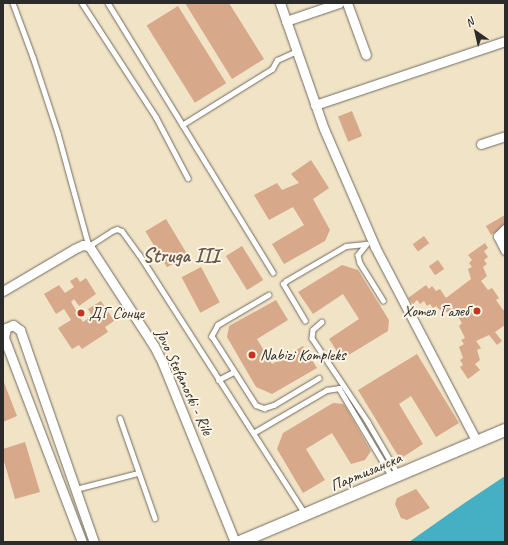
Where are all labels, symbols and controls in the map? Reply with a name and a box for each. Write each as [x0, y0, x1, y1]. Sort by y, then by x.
north arrow [456, 12, 496, 52]
text: N [463, 14, 476, 30]
district label: Struga III [143, 243, 219, 267]
place label: Хотел Галеб [407, 301, 469, 321]
place label: ДГ Сонце [89, 303, 144, 323]
marker: Хотел Галеб [472, 306, 482, 316]
marker: ДГ Сонце [76, 308, 86, 318]
street label: Jovo Stefanoski - Rile [151, 326, 217, 438]
place label: Nabizi Kompleks [260, 345, 345, 365]
marker: Nabizi Kompleks [247, 350, 257, 360]
street label: Партизанска [327, 448, 405, 496]

